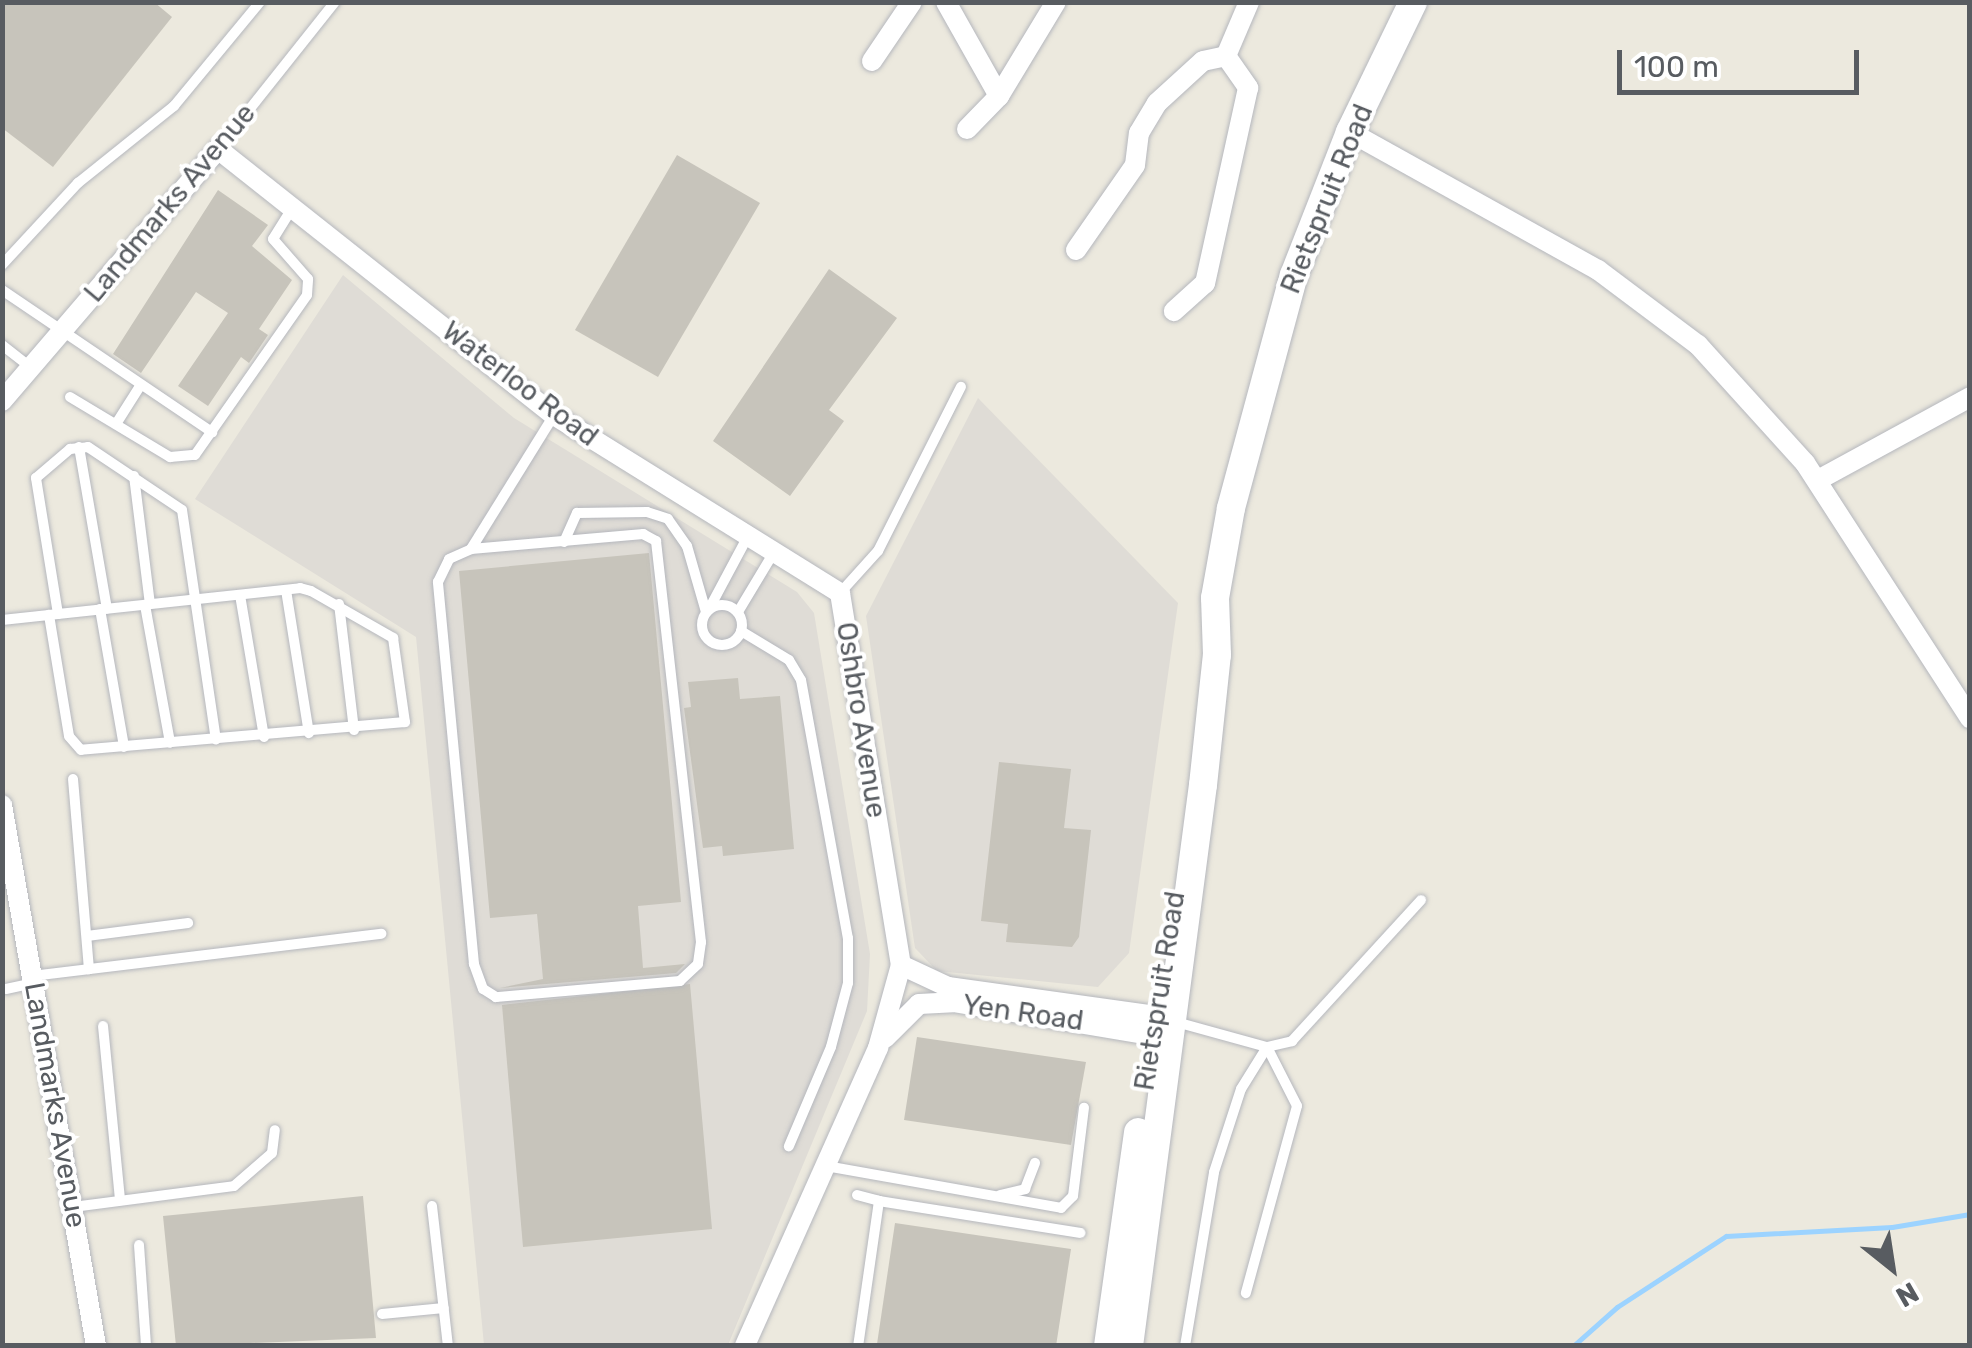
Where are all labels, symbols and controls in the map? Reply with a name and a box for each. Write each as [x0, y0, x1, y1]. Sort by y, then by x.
scale bar [1622, 30, 1864, 92]
text: 100 m [1634, 49, 1719, 85]
street label: Landmarks Avenue [77, 97, 263, 309]
street label: Rietspruit Road [1274, 99, 1380, 299]
street label: Waterloo Road [435, 314, 605, 454]
street label: Oshbro Avenue [829, 619, 893, 821]
street label: Rietspruit Road [1128, 889, 1192, 1093]
street label: Landmarks Avenue [17, 979, 93, 1231]
street label: Yen Road [960, 988, 1086, 1038]
north arrow [1842, 1218, 1942, 1318]
text: N [1890, 1275, 1924, 1314]

